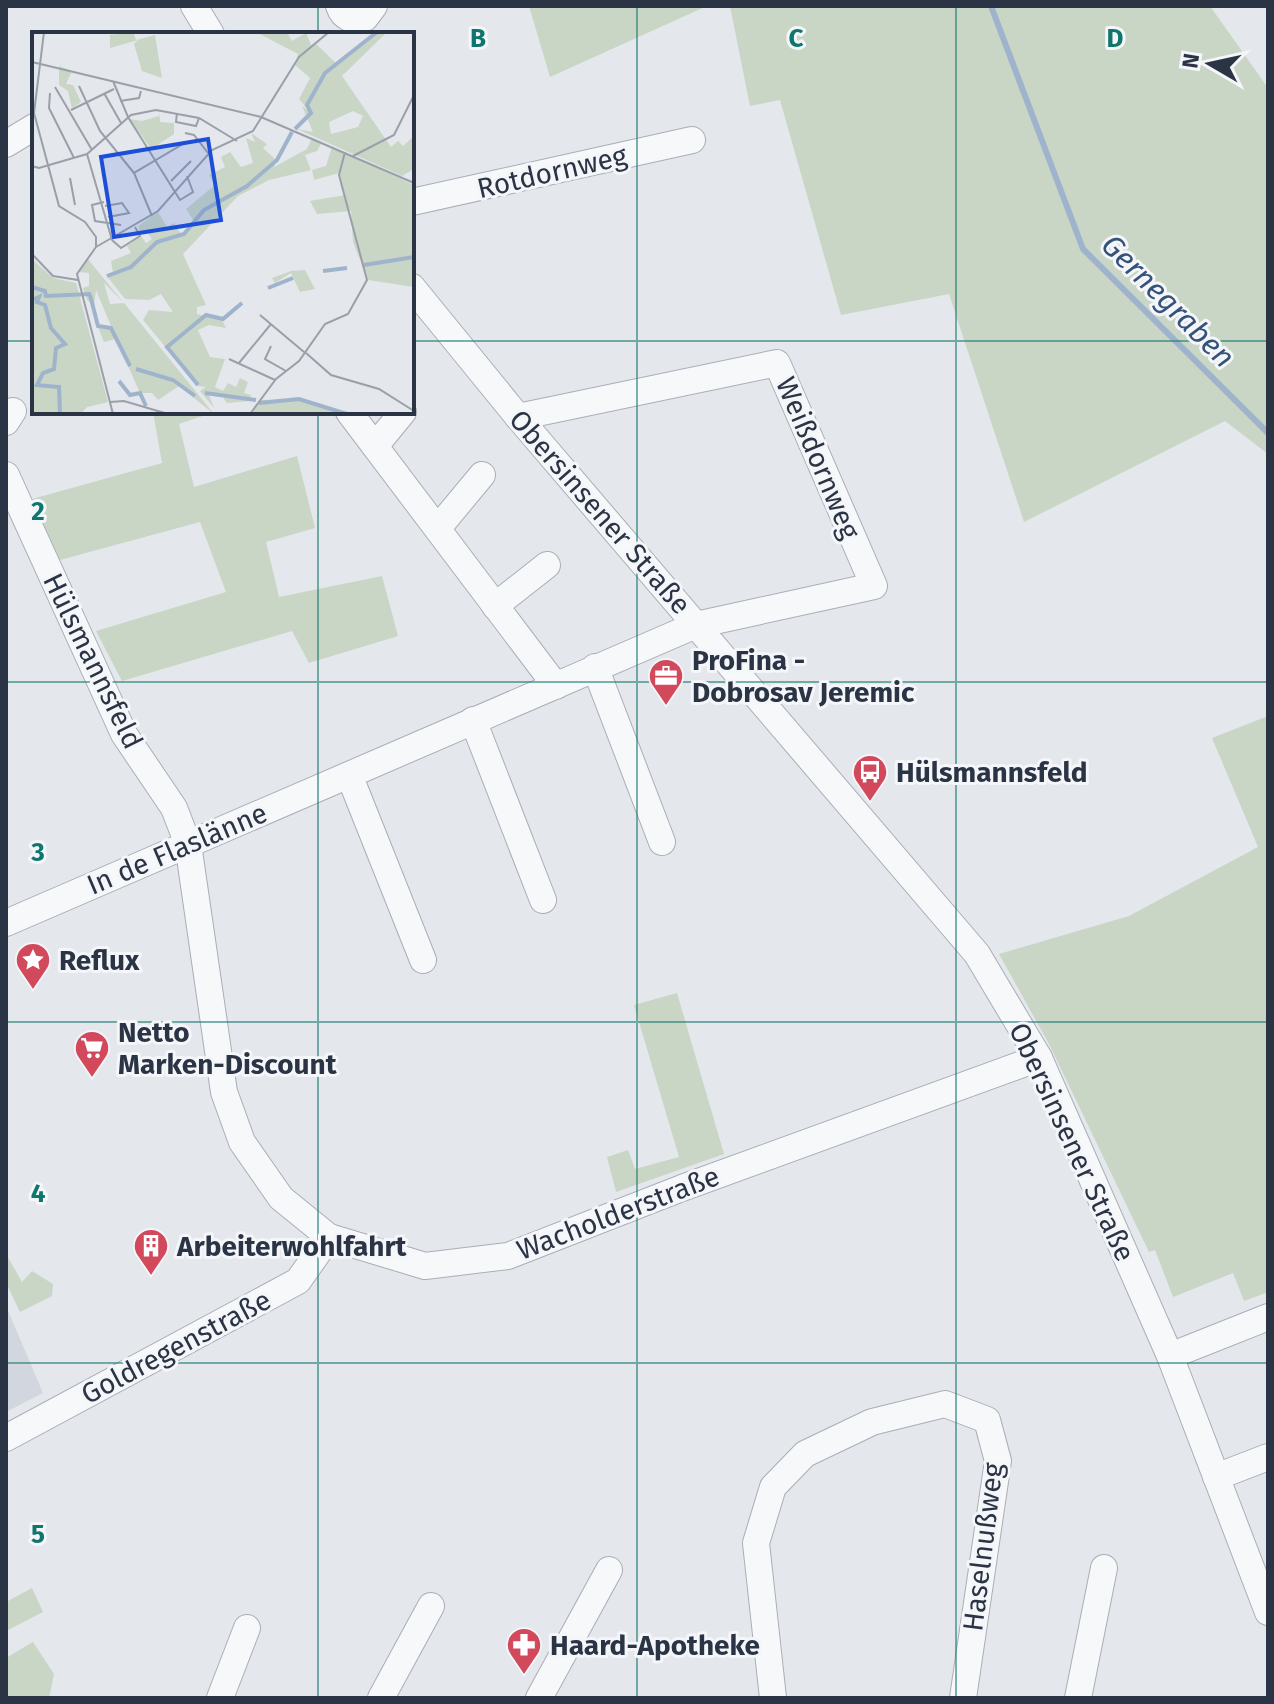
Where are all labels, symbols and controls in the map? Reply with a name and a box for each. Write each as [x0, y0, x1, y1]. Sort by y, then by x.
text: B [470, 23, 486, 54]
text: C [789, 23, 804, 54]
text: D [1107, 23, 1124, 54]
north arrow [1170, 24, 1250, 104]
inset map [32, 32, 414, 414]
text: N [1176, 52, 1205, 70]
street label: Rotdornweg [474, 139, 631, 205]
water label: Gernegraben [1094, 227, 1242, 375]
street label: Weißdornweg [769, 372, 867, 544]
street label: Obersinsener Straße [502, 403, 698, 621]
text: 2 [31, 496, 45, 527]
street label: Hülsmannsfeld [36, 568, 150, 754]
place label: ProFina - Dobrosav Jeremic [692, 644, 915, 709]
office icon: ProFina - Dobrosav Jeremic [647, 657, 685, 707]
bus stop icon: Hülsmannsfeld [851, 753, 889, 803]
place label: Hülsmannsfeld [896, 756, 1087, 789]
street label: In de Flaslänne [82, 796, 272, 902]
text: 3 [30, 837, 45, 868]
place icon: Reflux [14, 941, 52, 991]
place label: Reflux [59, 944, 140, 977]
place label: Netto Marken-Discount [118, 1016, 338, 1081]
street label: Obersinsener Straße [1002, 1017, 1142, 1267]
supermarket icon: Netto Marken-Discount [73, 1029, 111, 1079]
street label: Wacholderstraße [512, 1159, 724, 1267]
text: 4 [31, 1178, 46, 1209]
building icon: Arbeiterwohlfahrt [132, 1227, 170, 1277]
place label: Arbeiterwohlfahrt [176, 1230, 408, 1263]
street label: Goldregenstraße [76, 1283, 276, 1411]
street label: Haselnußweg [956, 1460, 1010, 1633]
text: 5 [31, 1519, 45, 1550]
pharmacy icon: Haard-Apotheke [505, 1626, 543, 1676]
place label: Haard-Apotheke [550, 1629, 760, 1662]

